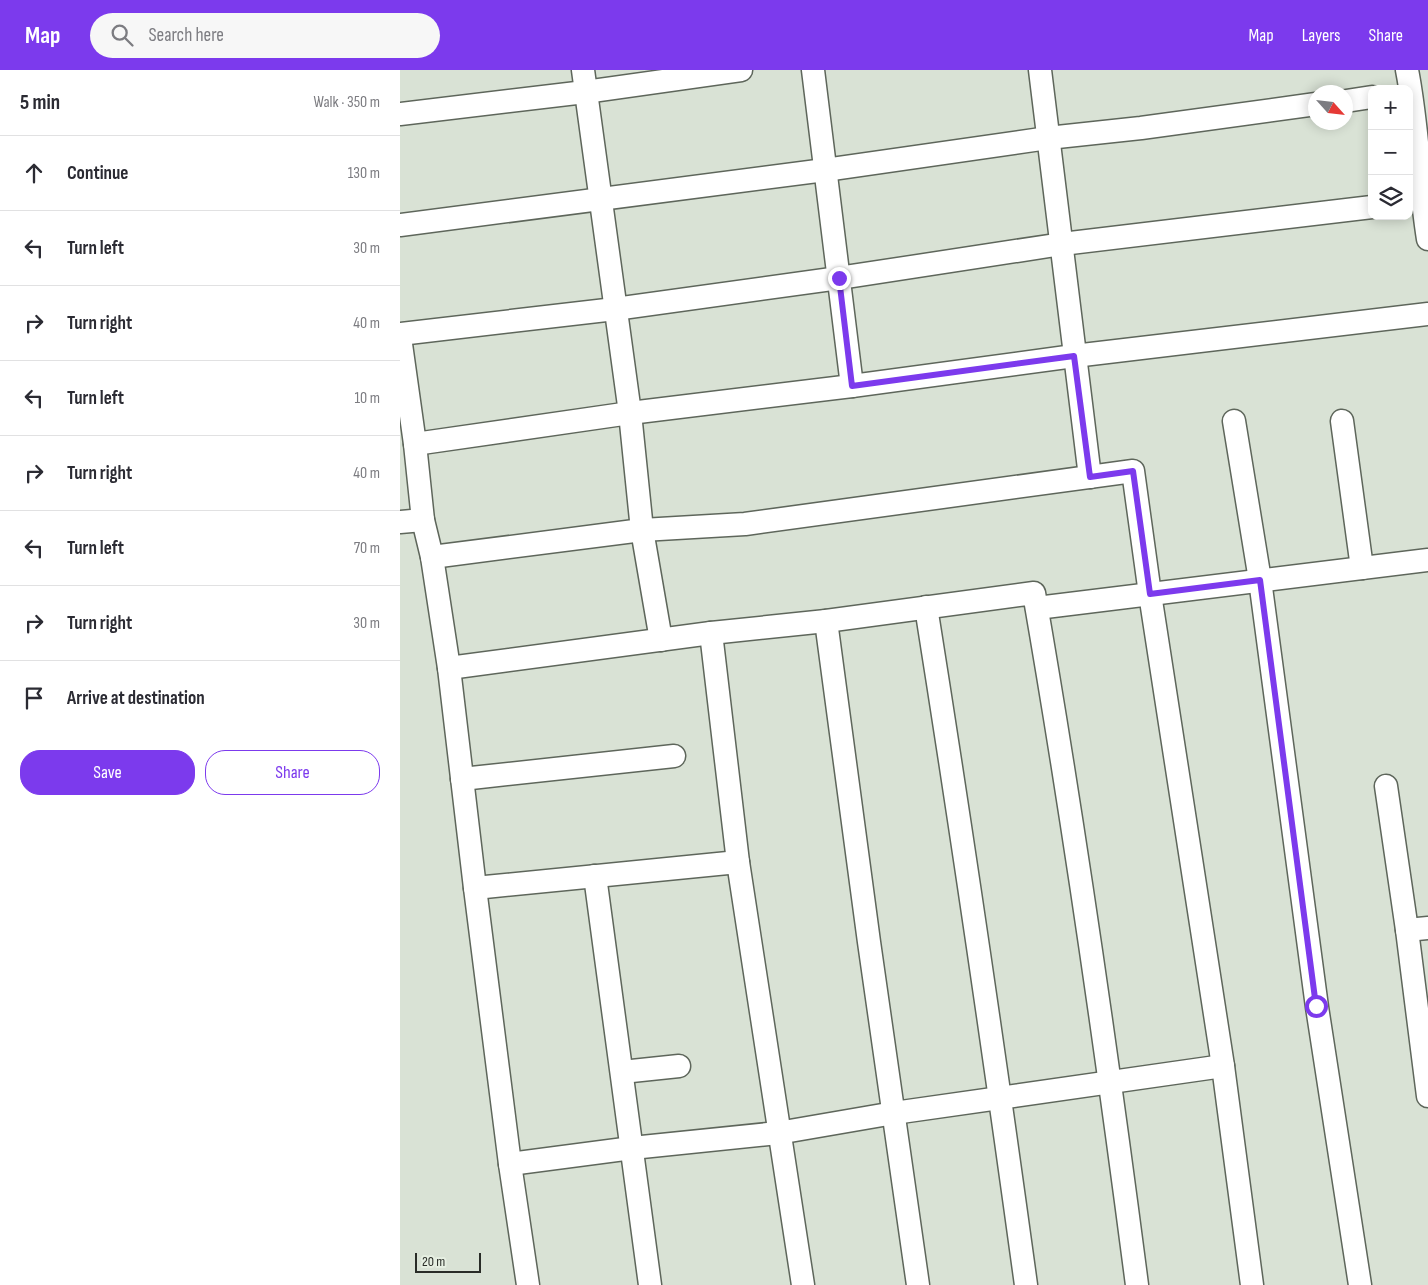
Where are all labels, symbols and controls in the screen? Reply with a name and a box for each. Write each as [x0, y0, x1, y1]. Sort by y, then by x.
search box [90, 13, 440, 58]
text: Map [25, 21, 60, 50]
icon: search [108, 21, 136, 49]
text: Search here [148, 24, 224, 47]
text: Map [1249, 25, 1274, 46]
text: Layers [1302, 25, 1341, 46]
text: Share [1369, 25, 1403, 46]
north arrow [1308, 85, 1353, 130]
map controls [1368, 85, 1413, 220]
button: + [1368, 85, 1413, 130]
text: 5 min [20, 90, 60, 115]
text: Walk · 350 m [313, 93, 380, 112]
button: − [1368, 130, 1413, 175]
icon: ahead [20, 159, 48, 187]
text: Continue [67, 162, 128, 185]
text: 130 m [348, 164, 380, 183]
button: layers [1368, 175, 1413, 220]
icon: left [20, 234, 48, 262]
text: Turn left [67, 237, 124, 260]
text: 30 m [353, 239, 380, 258]
route end [828, 267, 851, 290]
icon: right [20, 309, 48, 337]
text: Turn right [67, 312, 132, 335]
text: 40 m [353, 314, 380, 333]
icon: left [20, 384, 48, 412]
text: Turn left [67, 387, 124, 410]
text: 10 m [354, 389, 380, 408]
icon: right [20, 459, 48, 487]
text: Turn right [67, 462, 132, 485]
text: 40 m [353, 464, 380, 483]
icon: left [20, 534, 48, 562]
text: Turn left [67, 537, 124, 560]
text: 70 m [354, 539, 380, 558]
icon: right [20, 609, 48, 637]
text: Turn right [67, 612, 132, 635]
text: 30 m [353, 614, 380, 633]
icon: arrive [20, 684, 48, 712]
text: Arrive at destination [67, 687, 205, 710]
button: Save [20, 750, 195, 795]
button: Share [205, 750, 380, 795]
route start [1305, 995, 1328, 1018]
scale bar [415, 1250, 481, 1273]
text: 20 m [422, 1253, 445, 1270]

